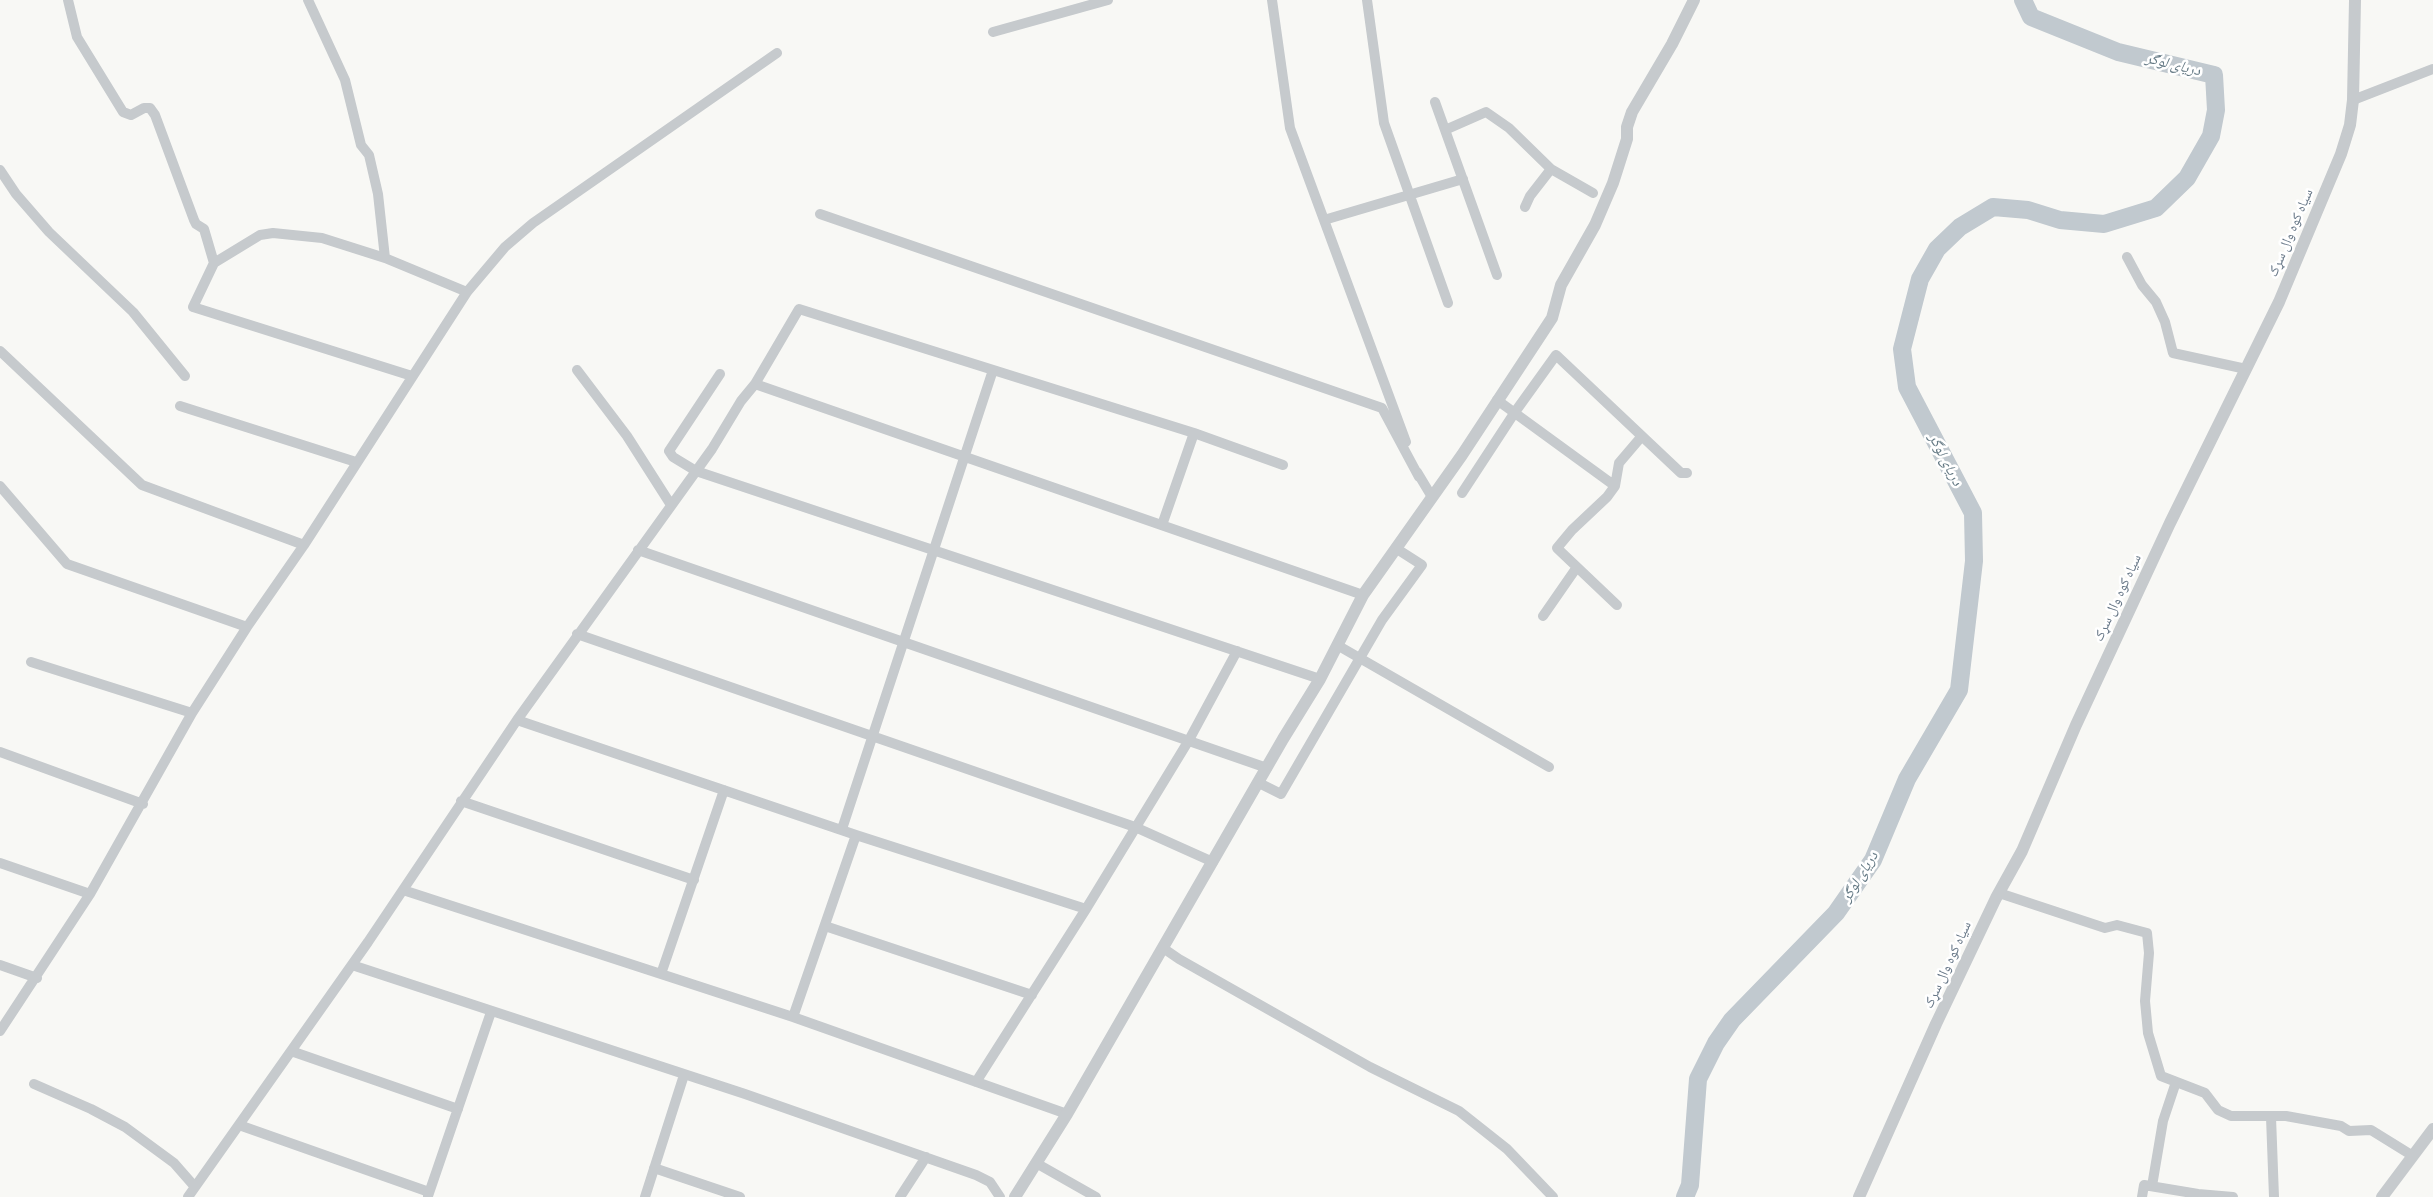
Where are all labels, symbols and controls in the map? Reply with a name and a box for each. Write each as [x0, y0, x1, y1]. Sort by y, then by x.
water label: دریای لوگر [2144, 49, 2202, 81]
street label: سیاه کوه وال سړک [2265, 186, 2317, 280]
water label: دریای لوگر [1924, 431, 1966, 489]
street label: سیاه کوه وال سړک [2091, 552, 2145, 644]
water label: دریای لوگر [1838, 848, 1882, 906]
street label: سیاه کوه وال سړک [1921, 919, 1975, 1011]

